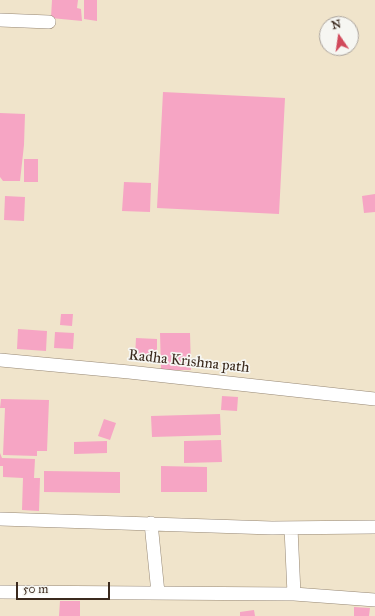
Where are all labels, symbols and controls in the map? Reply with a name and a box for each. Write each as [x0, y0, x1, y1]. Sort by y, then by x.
north arrow [319, 16, 359, 56]
text: N [330, 17, 342, 32]
street label: Radha Krishna path [128, 347, 250, 377]
scale bar [18, 574, 112, 600]
text: 50 m [23, 582, 48, 596]

